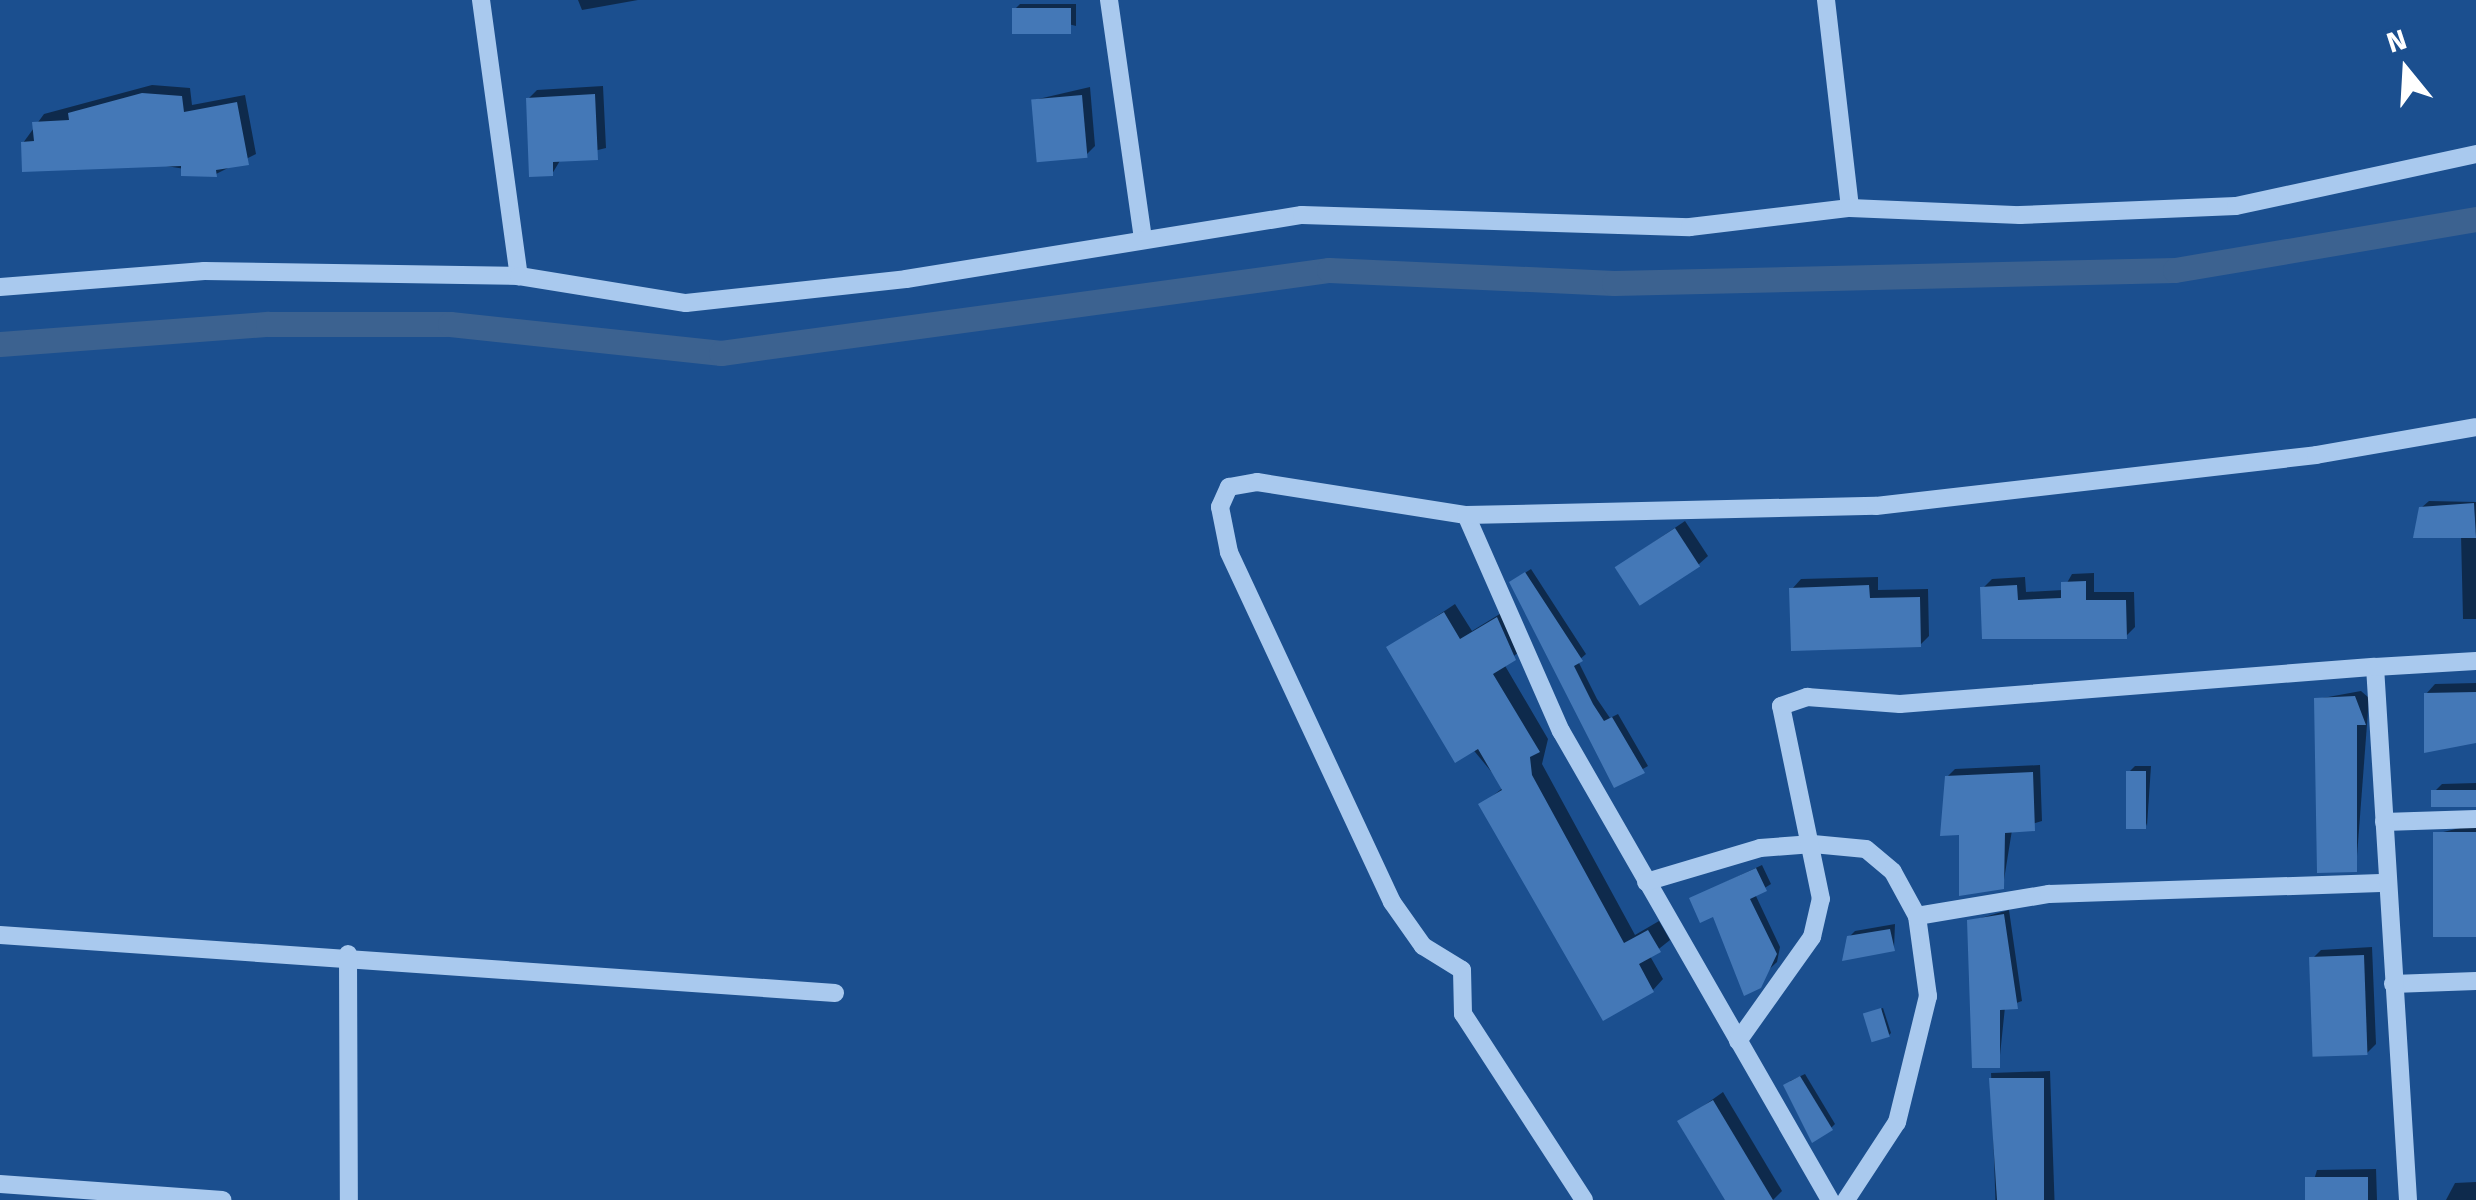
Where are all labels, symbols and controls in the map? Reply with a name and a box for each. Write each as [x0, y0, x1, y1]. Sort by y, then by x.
north arrow [2356, 20, 2456, 120]
text: N [2383, 22, 2411, 60]

